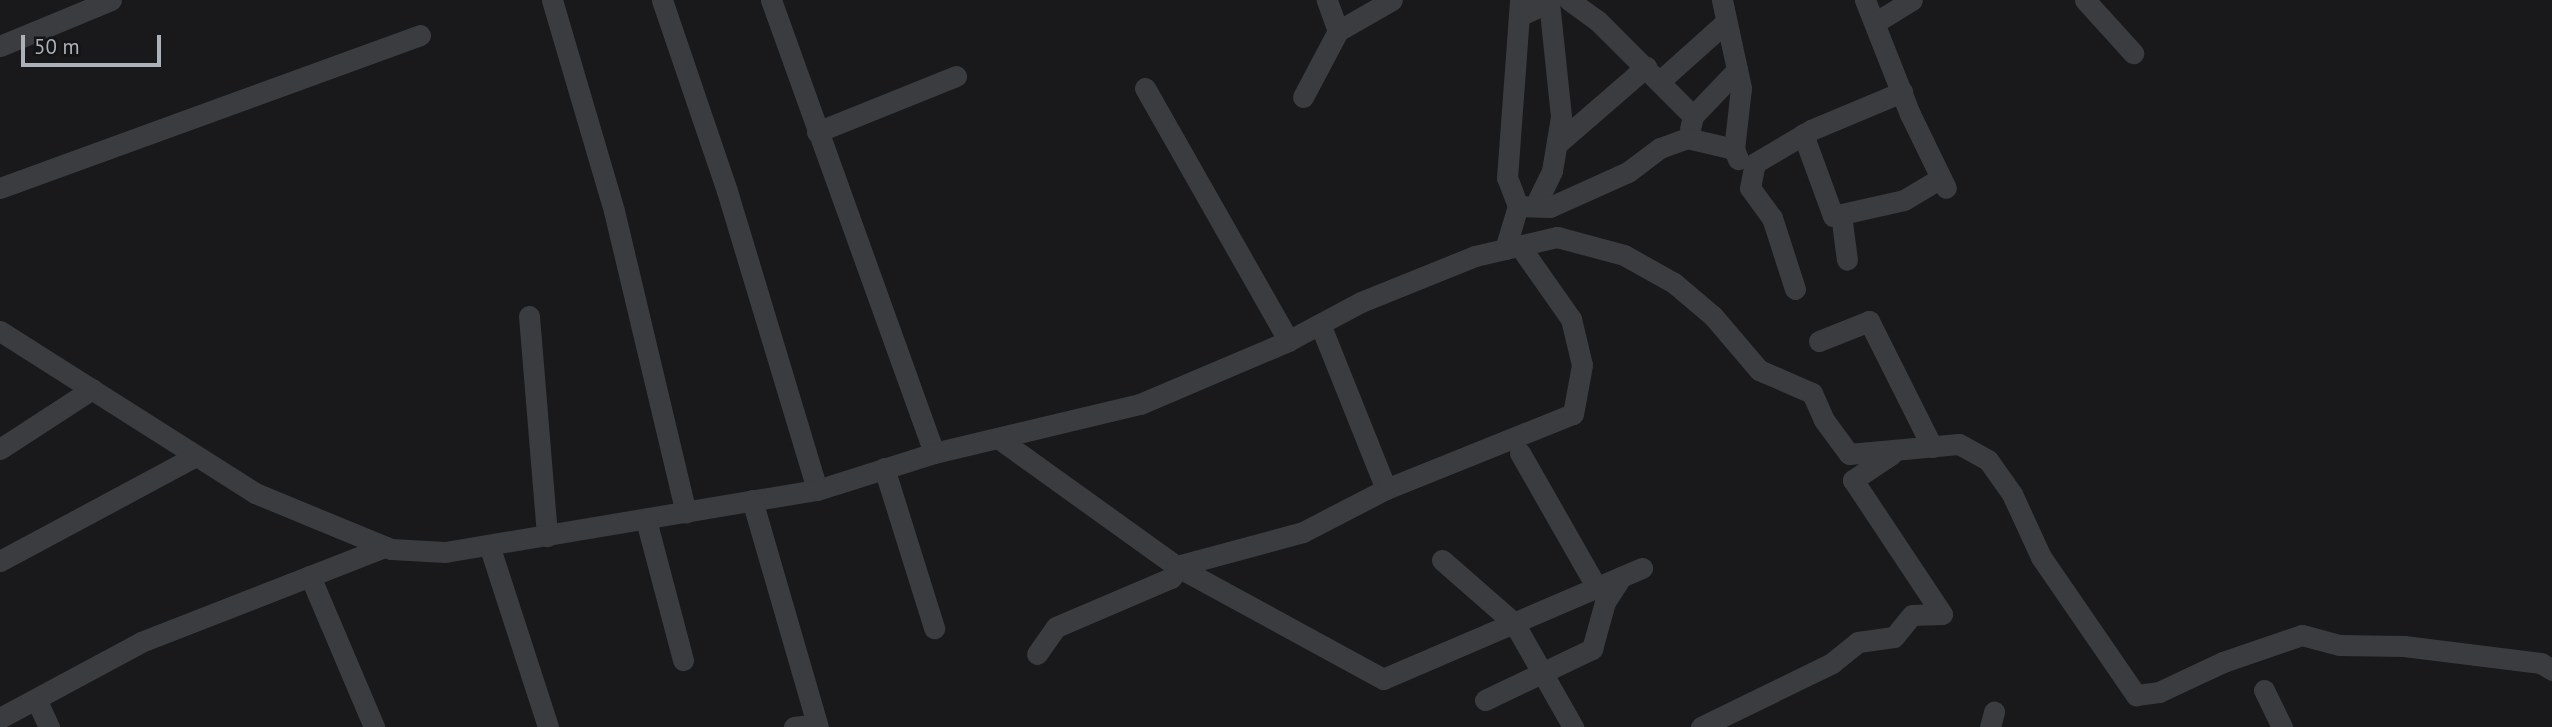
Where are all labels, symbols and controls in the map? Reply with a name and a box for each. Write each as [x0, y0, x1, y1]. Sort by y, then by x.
scale bar [24, 21, 164, 65]
text: 50 m [34, 33, 80, 60]

